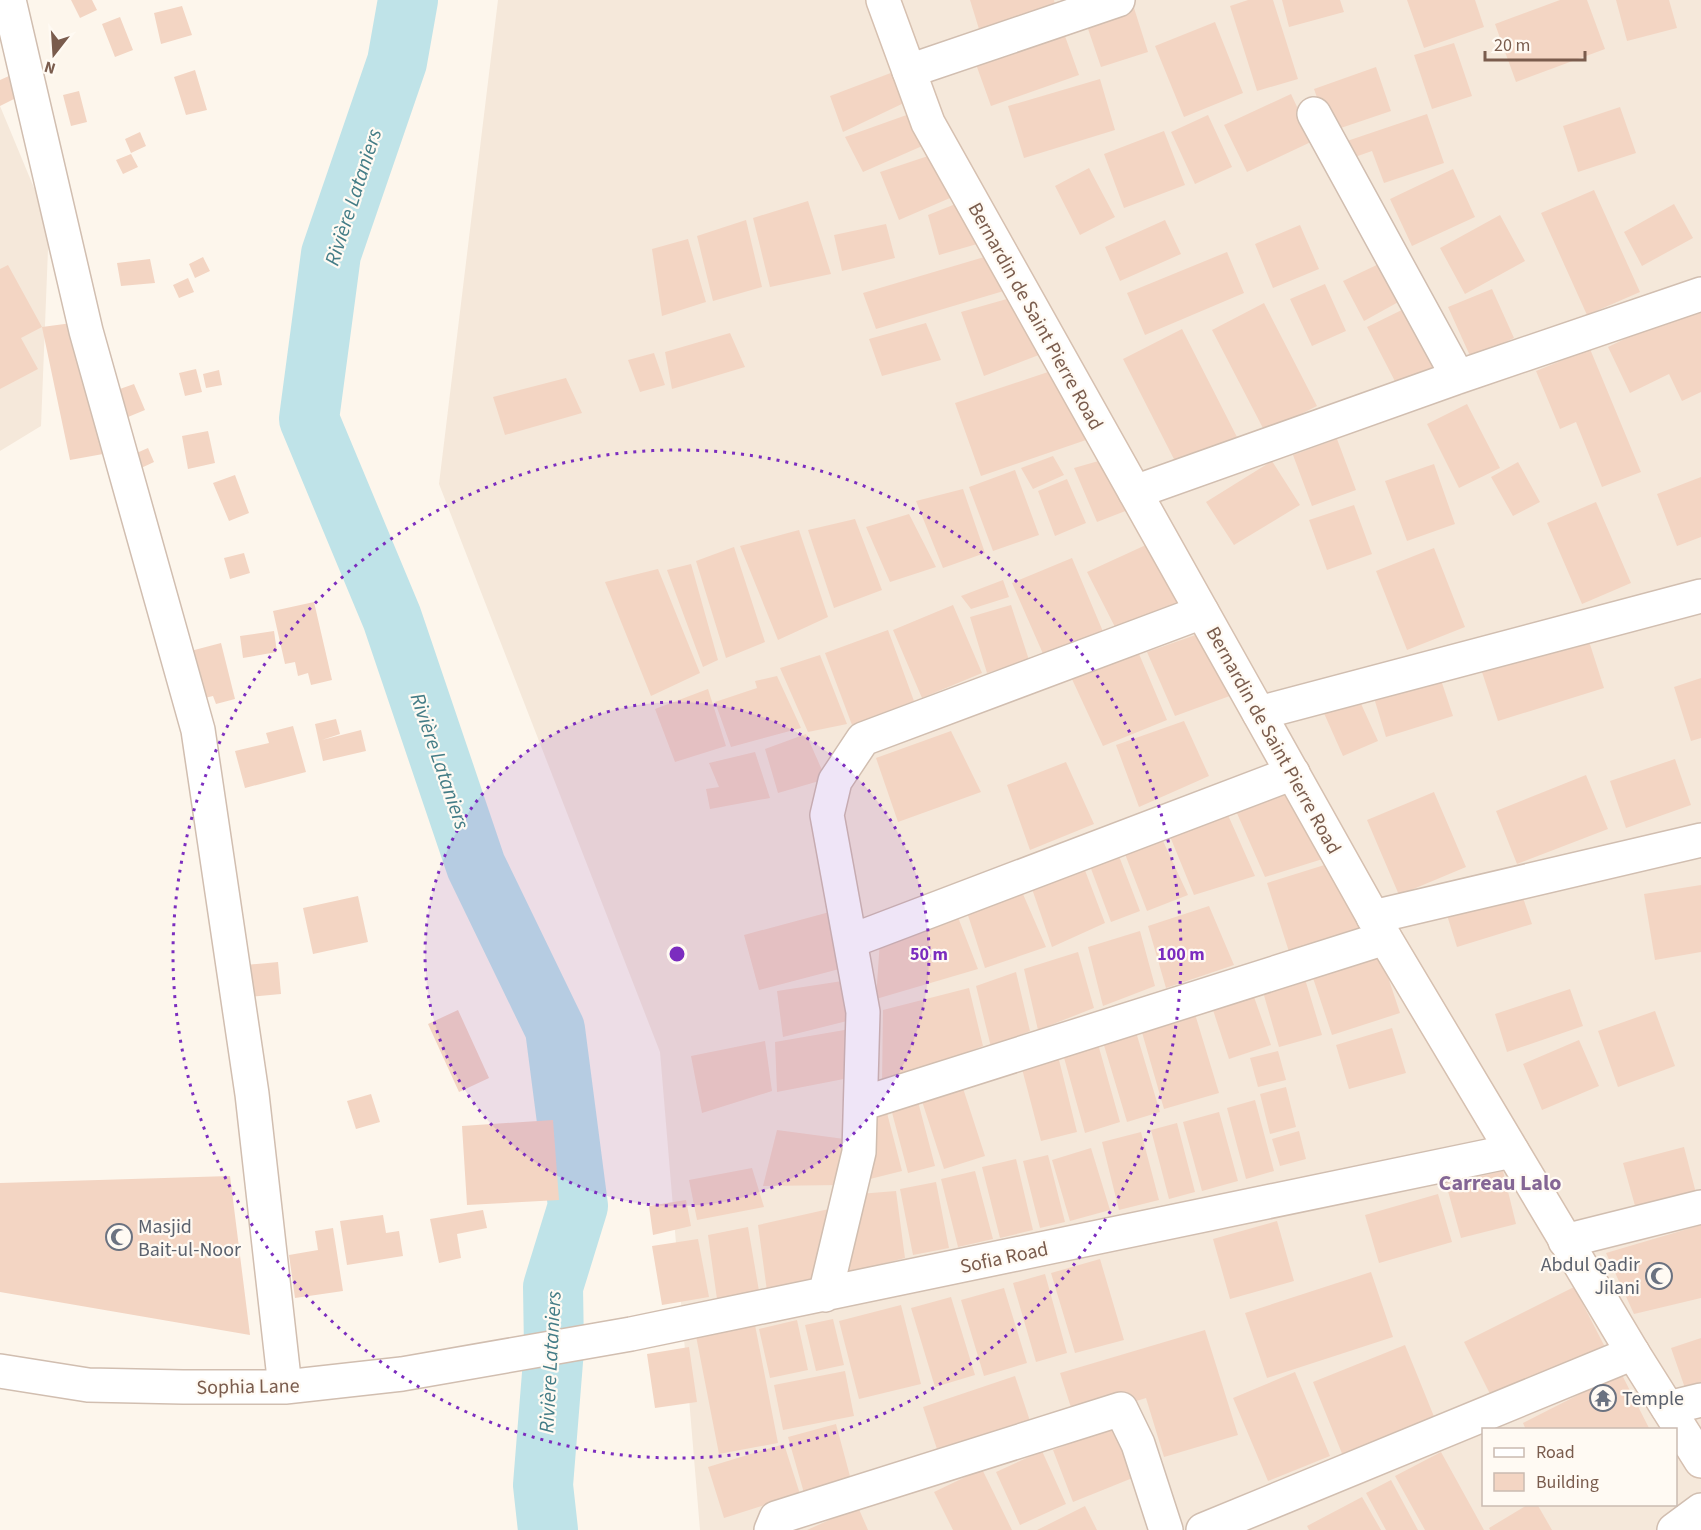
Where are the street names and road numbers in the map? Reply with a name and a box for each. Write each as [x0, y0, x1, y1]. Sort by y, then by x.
street label: Bernardin de Saint Pierre Road [961, 198, 1110, 435]
street label: Bernardin de Saint Pierre Road [1199, 622, 1348, 859]
street label: Sofia Road [958, 1235, 1051, 1281]
street label: Sophia Lane [196, 1372, 300, 1402]

